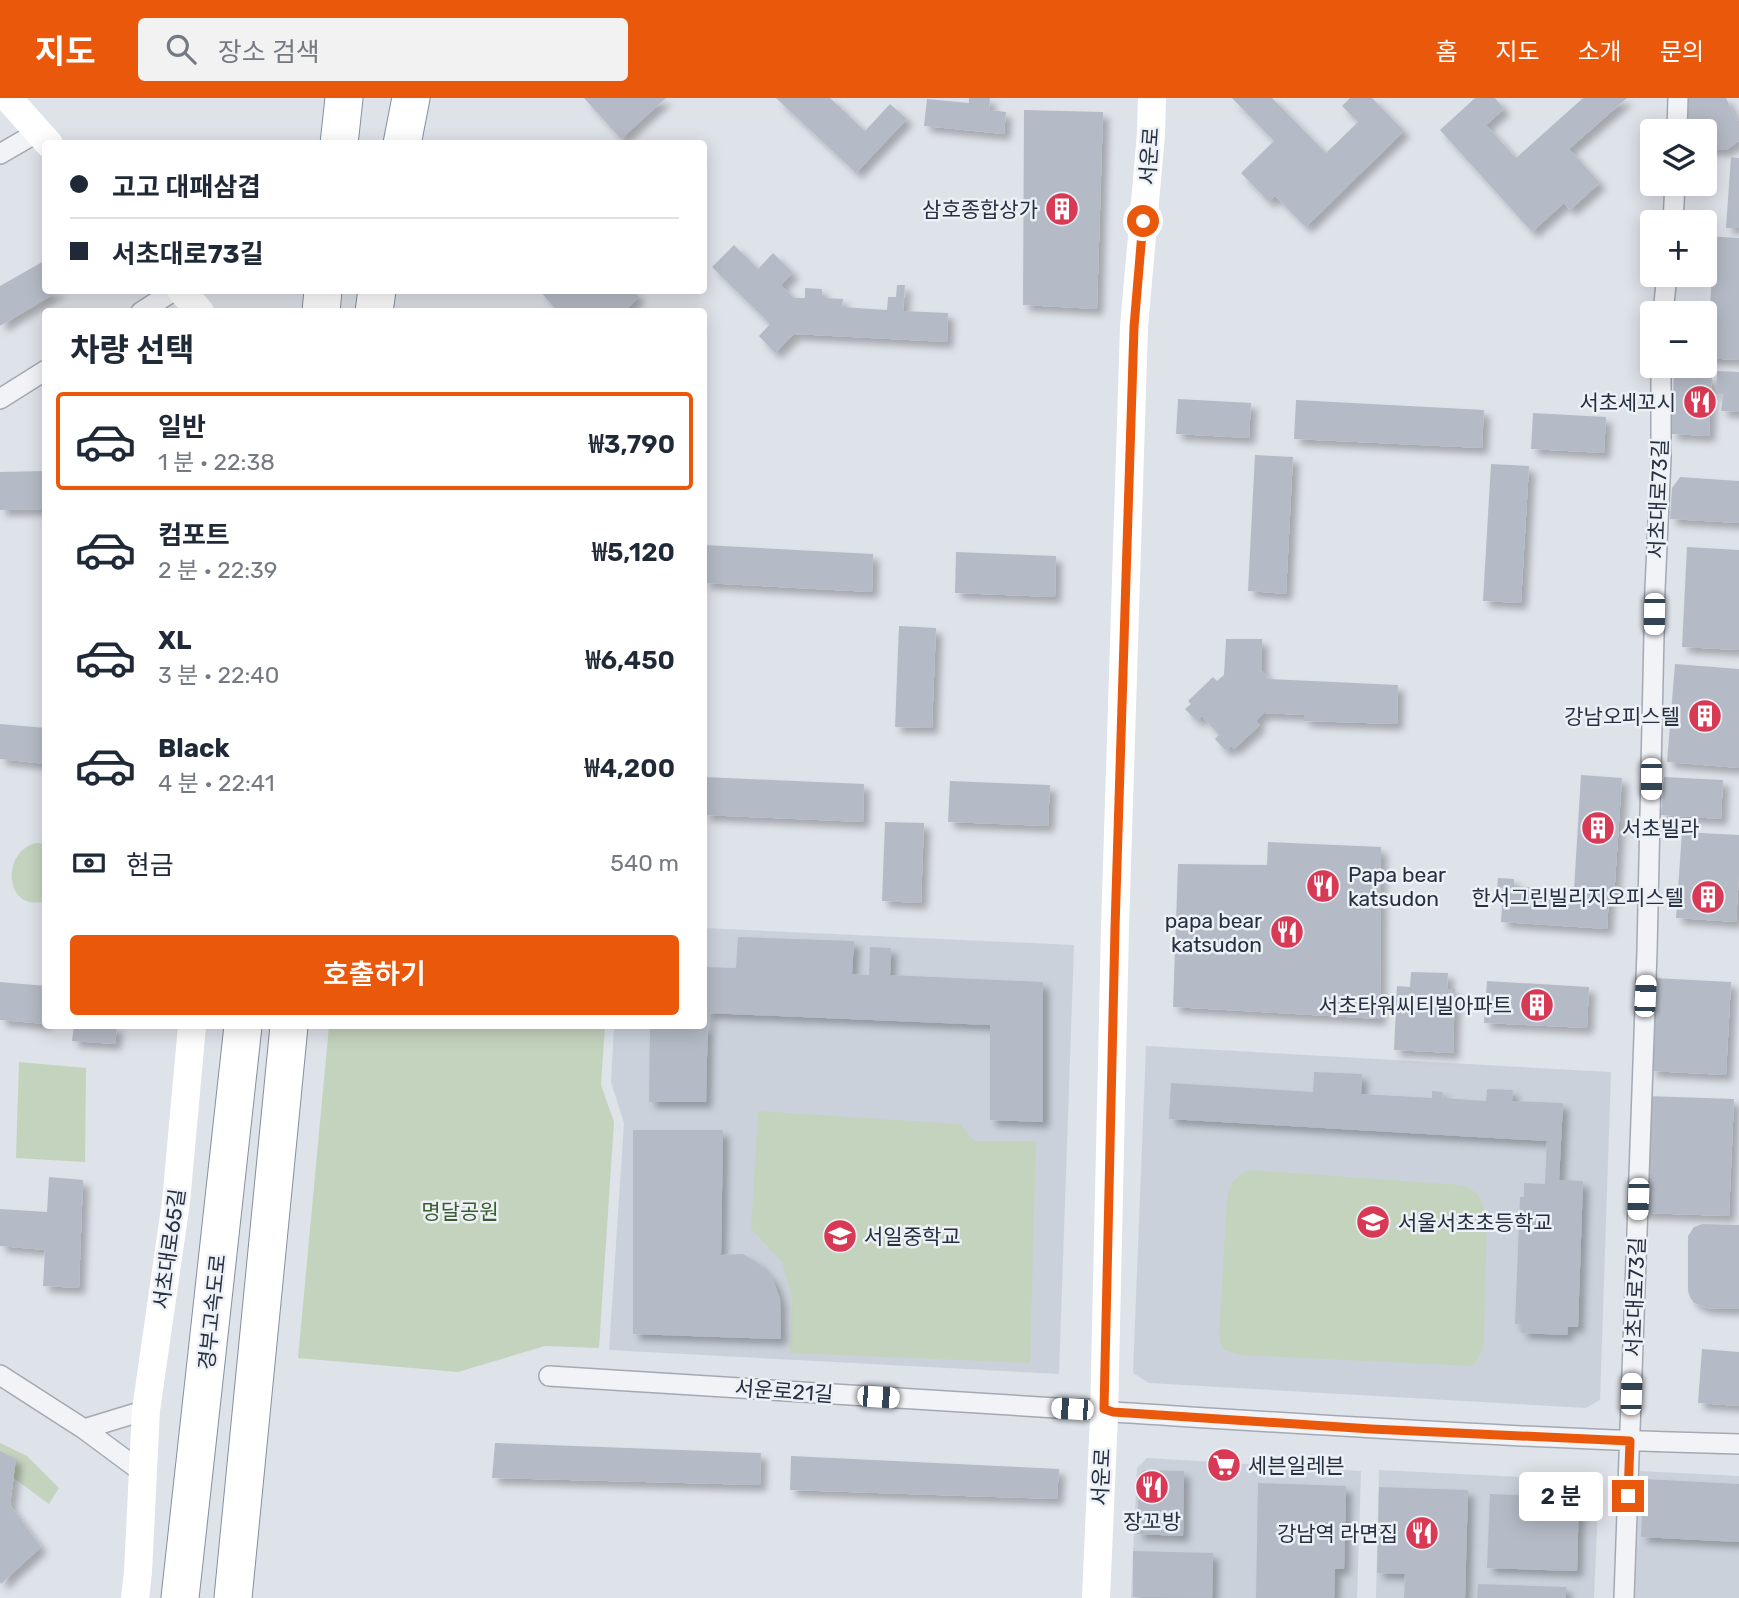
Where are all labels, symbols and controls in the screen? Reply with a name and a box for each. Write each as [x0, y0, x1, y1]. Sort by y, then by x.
search box [138, 18, 628, 81]
icon: search [162, 30, 200, 68]
text: 지도 [35, 32, 96, 71]
text: 장소 검색 [218, 37, 320, 68]
text: 홈 [1435, 38, 1457, 66]
text: 지도 [1495, 38, 1540, 66]
text: 소개 [1578, 38, 1622, 66]
text: 문의 [1660, 38, 1704, 66]
map controls [1640, 119, 1717, 378]
button: layers [1640, 119, 1717, 196]
street label: 서운로 [1135, 126, 1163, 186]
text: 고고 대패삼겹 [112, 172, 261, 203]
building icon: 삼호종합상가 [1043, 190, 1081, 228]
place label: 삼호종합상가 [922, 197, 1038, 222]
route start [1127, 205, 1159, 237]
button: + [1640, 210, 1717, 287]
text: 서초대로73길 [112, 239, 264, 270]
button: − [1640, 301, 1717, 378]
text: 차량 선택 [70, 331, 195, 369]
restaurant icon: 서초세꼬시 [1681, 383, 1719, 421]
place label: 서초세꼬시 [1579, 390, 1676, 415]
icon: car [74, 410, 137, 473]
text: 일반 [158, 412, 206, 443]
text: ₩3,790 [589, 429, 675, 460]
street label: 서초대로73길 [1643, 439, 1673, 559]
text: 1 분 · 22:38 [158, 448, 275, 476]
icon: car [74, 518, 137, 581]
text: 컴포트 [158, 520, 230, 551]
text: ₩5,120 [592, 537, 675, 568]
text: 2 분 · 22:39 [158, 556, 278, 584]
car [1644, 593, 1665, 635]
text: XL [158, 625, 191, 656]
icon: car [74, 626, 137, 689]
text: ₩6,450 [585, 645, 675, 676]
text: 3 분 · 22:40 [158, 661, 279, 689]
building icon: 강남오피스텔 [1686, 697, 1724, 735]
place label: 강남오피스텔 [1564, 704, 1680, 729]
text: Black [158, 733, 230, 764]
icon: car [74, 734, 137, 797]
text: ₩4,200 [585, 753, 675, 784]
car [1641, 758, 1662, 800]
text: 4 분 · 22:41 [158, 769, 275, 797]
building icon: 서초빌라 [1579, 809, 1617, 847]
place label: 서초빌라 [1622, 816, 1699, 841]
icon: cash [70, 844, 108, 882]
text: 540 m [610, 849, 679, 877]
text: 현금 [126, 850, 174, 881]
place label: Papa bear katsudon [1348, 862, 1446, 911]
restaurant icon: Papa bear katsudon [1304, 867, 1342, 905]
building icon: 한서그린빌리지오피스텔 [1689, 878, 1727, 916]
place label: 한서그린빌리지오피스텔 [1471, 885, 1684, 910]
place label: papa bear katsudon [1165, 908, 1262, 957]
restaurant icon: papa bear katsudon [1268, 913, 1306, 951]
button: 호출하기 [70, 935, 679, 1015]
car [1634, 974, 1657, 1018]
building icon: 서초타워씨티빌아파트 [1518, 986, 1556, 1024]
place label: 서초타워씨티빌아파트 [1319, 993, 1512, 1018]
car [1627, 1178, 1650, 1220]
street label: 서초대로65길 [148, 1187, 190, 1311]
park label: 명달공원 [421, 1199, 499, 1224]
school or university icon: 서울서초초등학교 [1354, 1203, 1392, 1241]
place label: 서울서초초등학교 [1398, 1210, 1553, 1235]
school or university icon: 서일중학교 [821, 1217, 859, 1255]
place label: 서일중학교 [864, 1224, 961, 1249]
street label: 서초대로73길 [1620, 1237, 1650, 1357]
street label: 경부고속도로 [194, 1253, 230, 1371]
car [1620, 1373, 1643, 1415]
street label: 서운로21길 [734, 1375, 834, 1407]
car [857, 1385, 900, 1409]
car [1051, 1397, 1094, 1421]
supermarket icon: 세븐일레븐 [1205, 1446, 1243, 1484]
street label: 서운로 [1087, 1447, 1115, 1507]
place label: 세븐일레븐 [1248, 1453, 1345, 1478]
restaurant icon: 장꼬방 [1133, 1468, 1171, 1506]
callout: 2 분 [1520, 1472, 1604, 1520]
route end [1612, 1480, 1644, 1512]
text: 2 분 [1541, 1482, 1581, 1510]
place label: 장꼬방 [1123, 1509, 1181, 1534]
restaurant icon: 강남역 라면집 [1403, 1514, 1441, 1552]
place label: 강남역 라면집 [1277, 1521, 1398, 1546]

